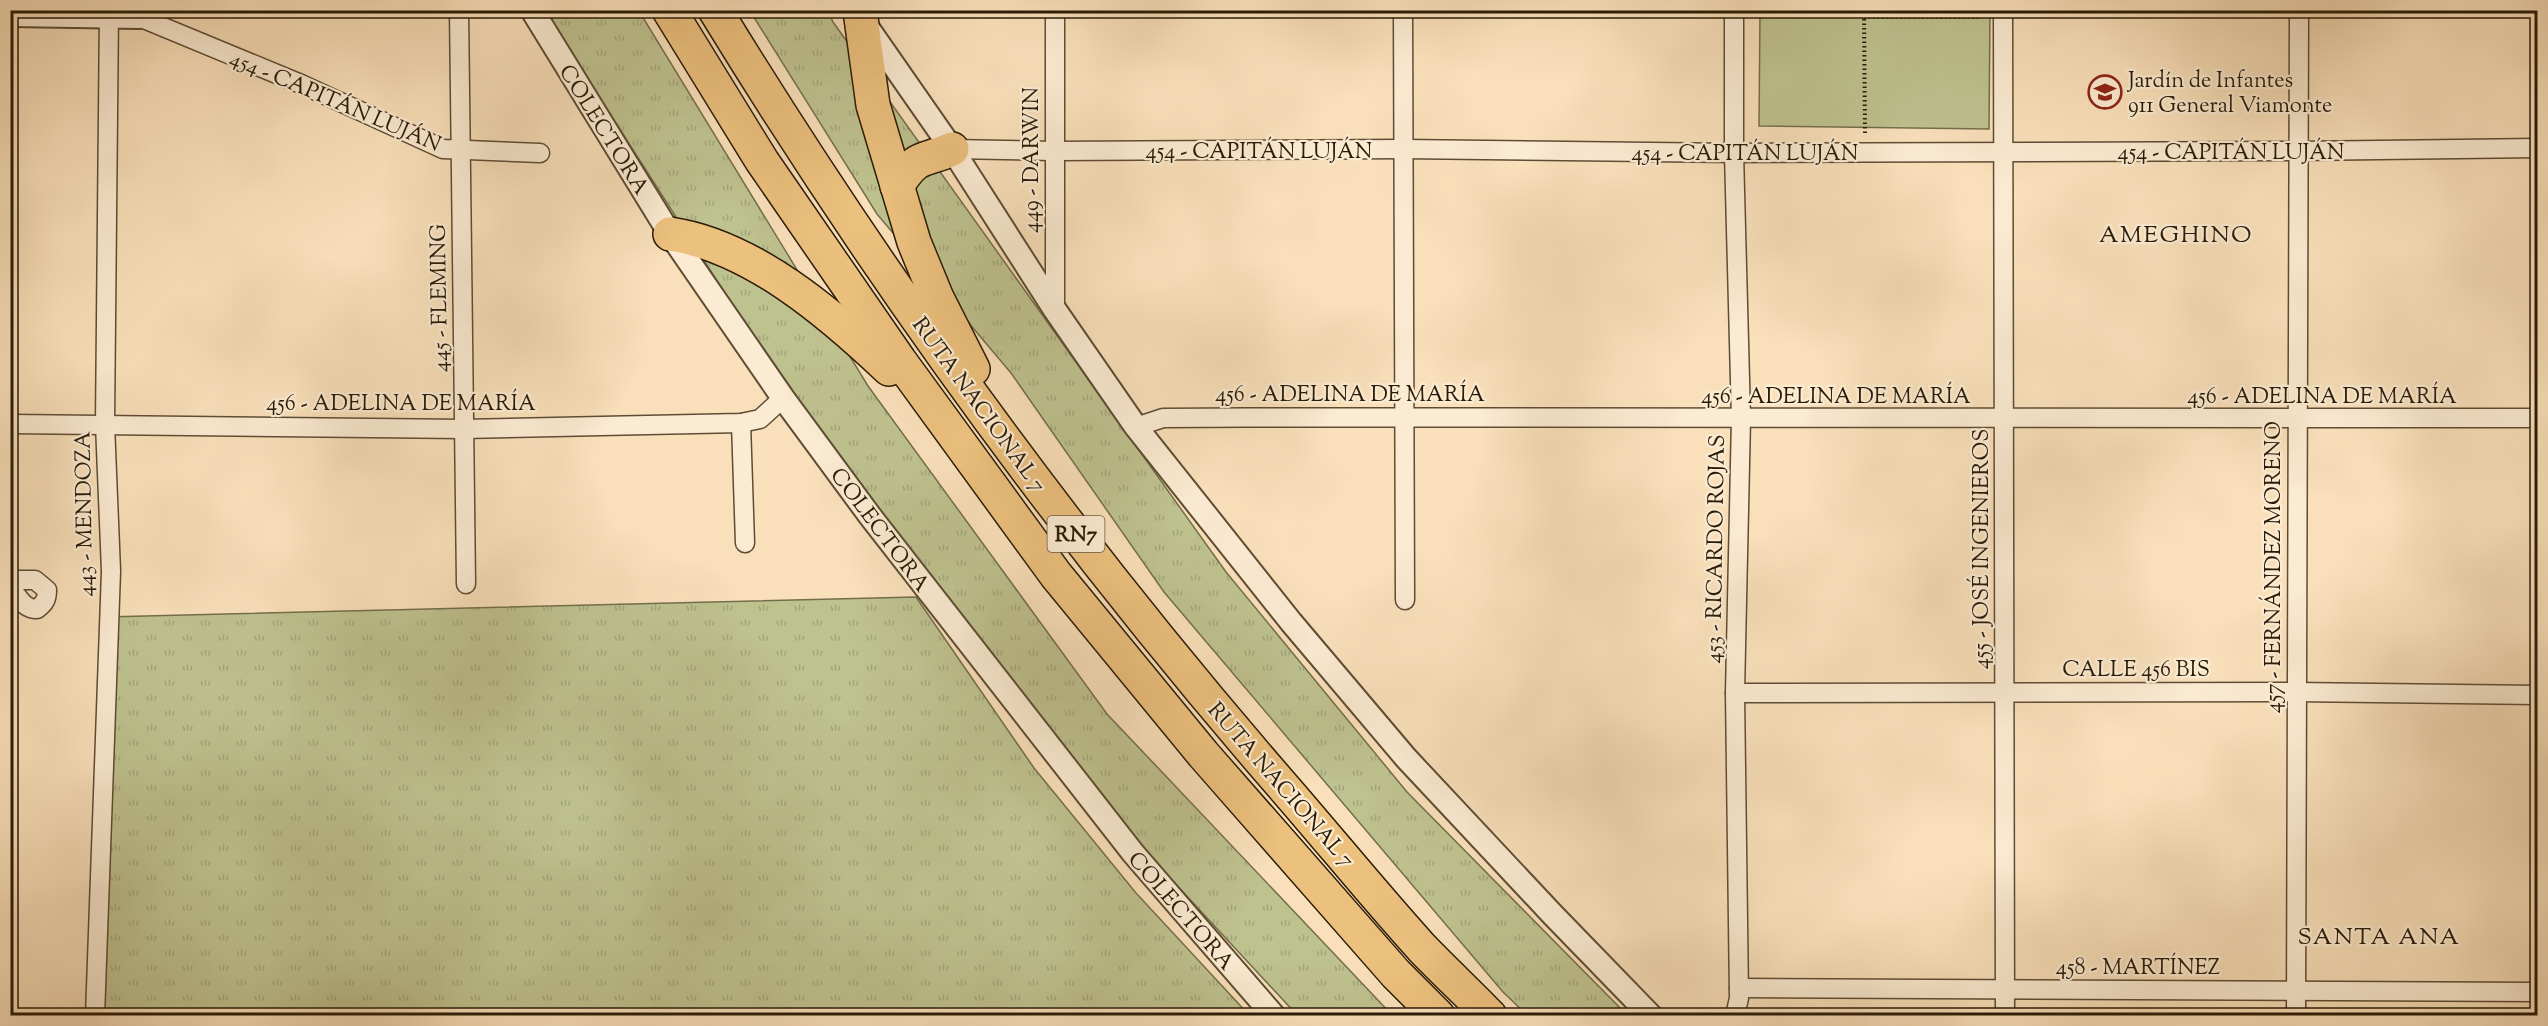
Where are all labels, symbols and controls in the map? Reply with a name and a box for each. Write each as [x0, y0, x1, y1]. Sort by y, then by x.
street label: 454 - CAPITÁN LUJÁN [224, 43, 446, 162]
street label: COLECTORA [549, 59, 655, 202]
place label: Jardín de Infantes 911 General Viamonte [2127, 66, 2332, 123]
school or university icon: Jardín de Infantes 911 General Viamonte [2087, 74, 2123, 110]
street label: 449 - DARWIN [1017, 87, 1049, 233]
street label: 454 - CAPITÁN LUJÁN [1146, 136, 1372, 169]
street label: 454 - CAPITÁN LUJÁN [2118, 137, 2344, 170]
street label: 454 - CAPITÁN LUJÁN [1632, 138, 1858, 171]
district label: AMEGHINO [2099, 219, 2253, 253]
street label: 445 - FLEMING [424, 224, 458, 372]
street label: RUTA NACIONAL 7 [903, 311, 1052, 500]
street label: 456 - ADELINA DE MARÍA [1215, 379, 1485, 412]
street label: 456 - ADELINA DE MARÍA [1701, 381, 1971, 414]
street label: 456 - ADELINA DE MARÍA [2187, 381, 2457, 414]
street label: 456 - ADELINA DE MARÍA [266, 388, 536, 421]
street label: 457 - FERNÁNDEZ MORENO [2258, 421, 2291, 713]
street label: 455 - JOSÉ INGENIEROS [1966, 429, 1999, 669]
street label: 443 - MENDOZA [69, 431, 103, 597]
street label: 453 - RICARDO ROJAS [1699, 434, 1735, 664]
street label: COLECTORA [821, 462, 936, 600]
road number: RN7 [1048, 516, 1104, 552]
street label: CALLE 456 BIS [2062, 655, 2210, 687]
street label: RUTA NACIONAL 7 [1199, 696, 1361, 876]
street label: COLECTORA [1119, 845, 1241, 979]
district label: SANTA ANA [2298, 921, 2460, 955]
street label: 458 - MARTÍNEZ [2056, 952, 2220, 985]

